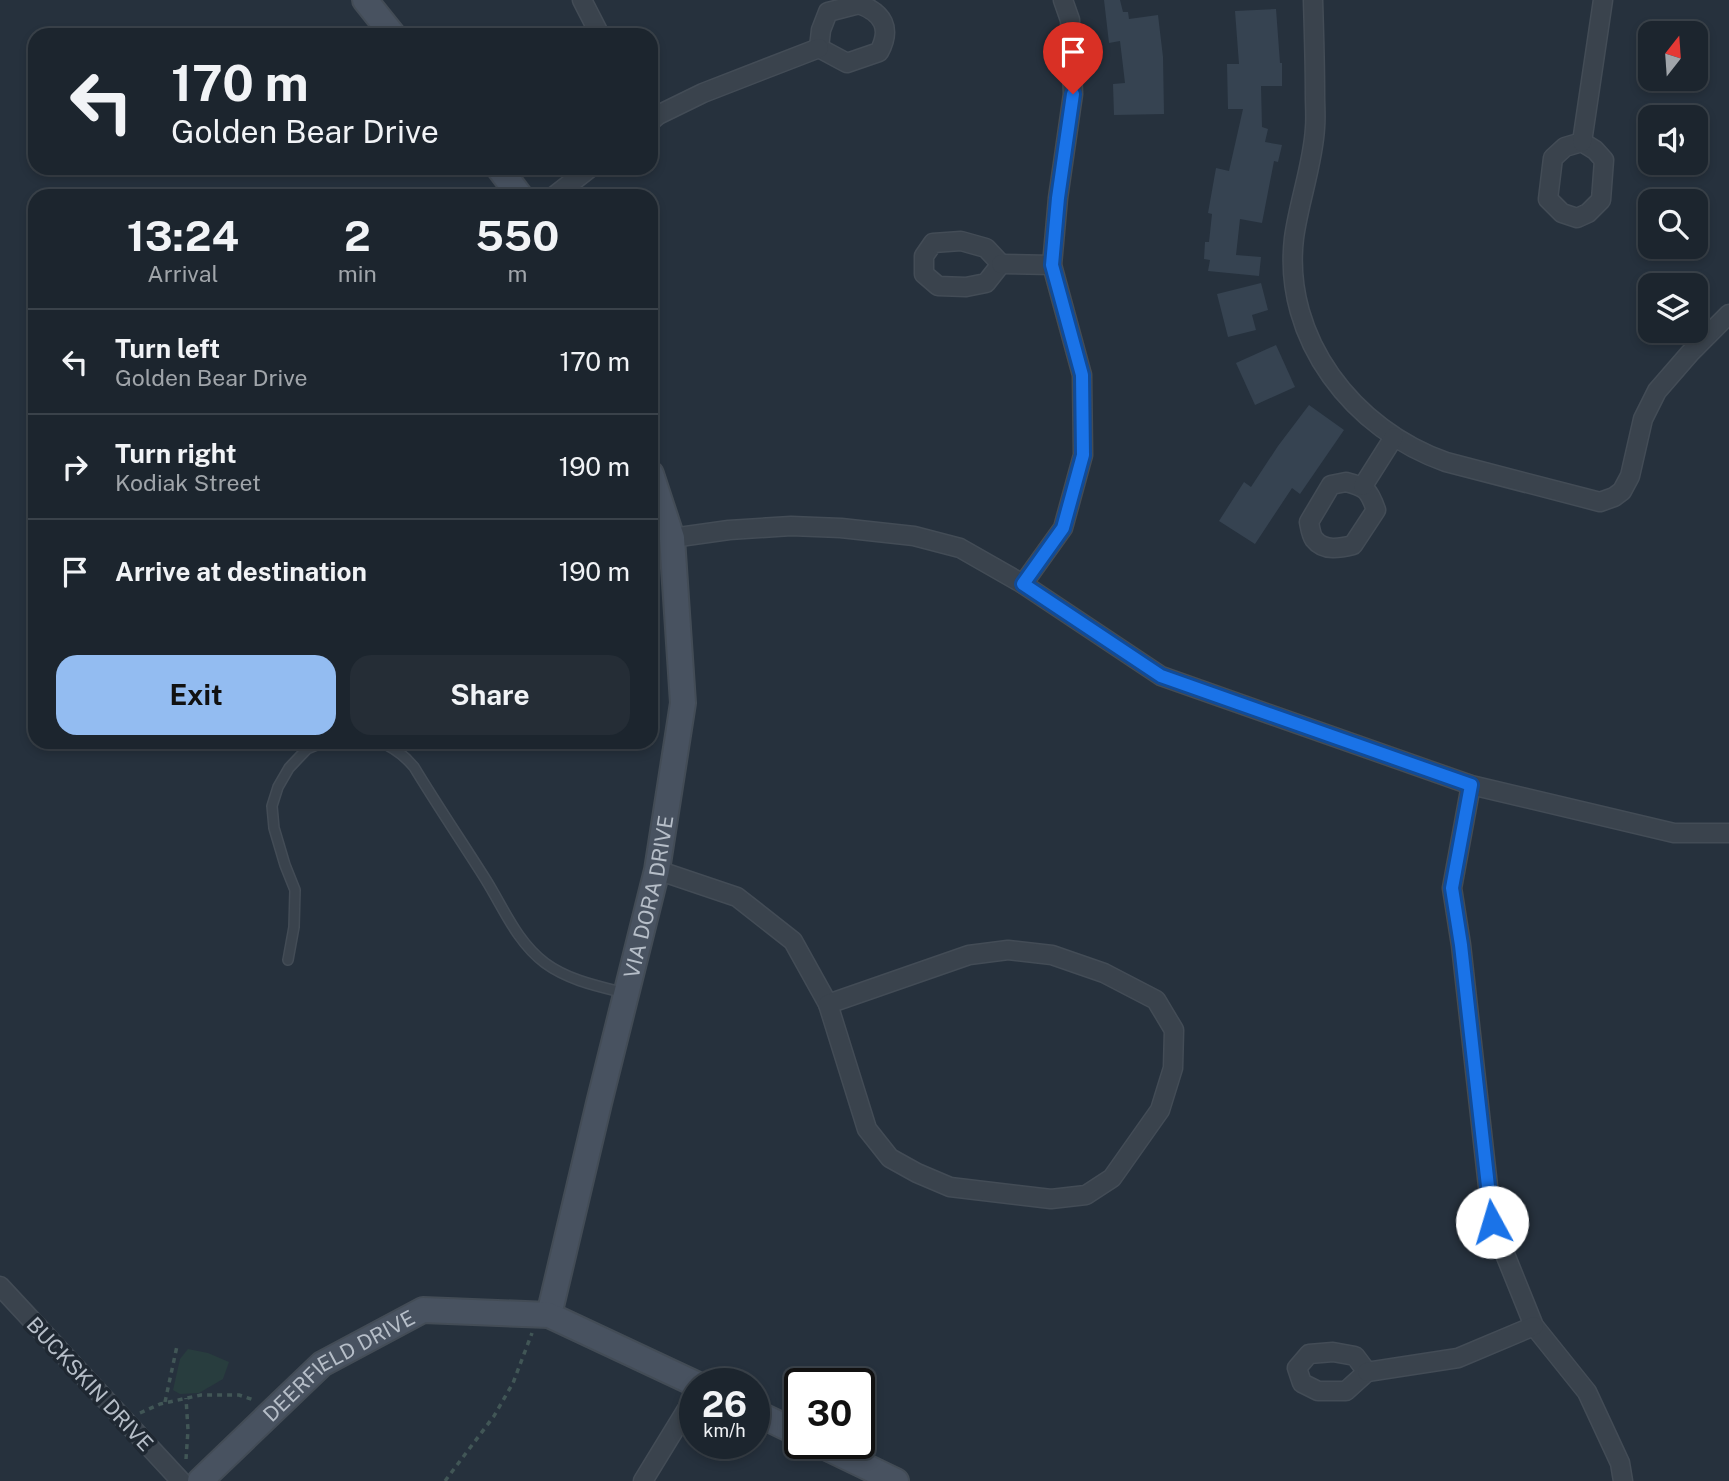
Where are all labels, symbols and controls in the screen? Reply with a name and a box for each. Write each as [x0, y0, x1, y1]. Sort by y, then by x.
north arrow [1638, 21, 1708, 91]
map controls [1638, 21, 1708, 343]
pin [1043, 22, 1103, 94]
icon: arrive [1054, 33, 1092, 71]
text: 170 m [171, 54, 309, 112]
icon: left [56, 56, 147, 147]
button: sound [1638, 105, 1708, 175]
text: Golden Bear Drive [171, 113, 439, 150]
button: search [1638, 189, 1708, 259]
text: 13:24 [127, 211, 239, 260]
text: 2 [344, 211, 371, 260]
text: 550 [475, 211, 559, 260]
text: Arrival [147, 260, 218, 287]
text: min [338, 260, 377, 287]
text: m [507, 260, 527, 287]
button: layers [1638, 273, 1708, 343]
text: Turn left [115, 333, 220, 364]
icon: left [56, 343, 94, 381]
text: 170 m [560, 346, 630, 377]
text: Golden Bear Drive [115, 364, 308, 391]
text: Turn right [115, 438, 237, 469]
icon: right [56, 448, 94, 486]
text: 190 m [559, 451, 630, 482]
text: Kodiak Street [115, 469, 261, 496]
icon: arrive [56, 553, 94, 591]
text: Arrive at destination [115, 556, 367, 587]
text: 190 m [559, 556, 630, 587]
button: Exit [56, 655, 336, 735]
button: Share [350, 655, 630, 735]
street label: VIA DORA DRIVE [618, 813, 678, 981]
position arrow [1455, 1185, 1529, 1259]
street label: DEERFIELD DRIVE [258, 1304, 419, 1427]
street label: BUCKSKIN DRIVE [22, 1312, 158, 1456]
speed limit sign: 30 [784, 1368, 875, 1459]
text: 26 [702, 1384, 747, 1425]
text: km/h [703, 1420, 746, 1441]

